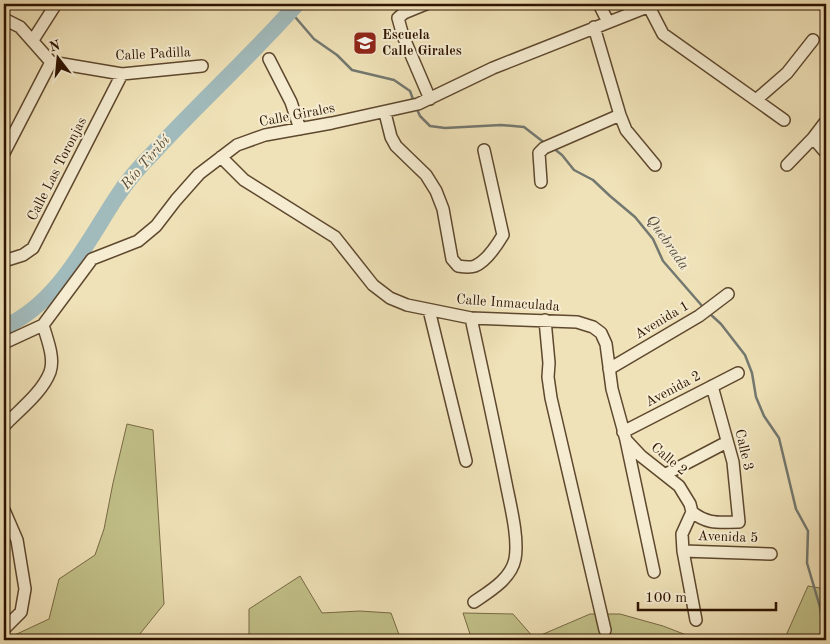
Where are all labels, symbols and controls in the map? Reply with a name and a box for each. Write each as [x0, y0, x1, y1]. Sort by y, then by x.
place label: Escuela Calle Girales [382, 28, 462, 58]
school or university icon: Escuela Calle Girales [352, 30, 378, 56]
north arrow [32, 32, 82, 82]
text: N [48, 38, 62, 55]
street label: Calle Padilla [115, 45, 191, 63]
street label: Calle Girales [258, 101, 336, 129]
street label: Calle Las Toronjas [25, 115, 89, 223]
water label: Río Tiribí [118, 132, 174, 194]
water label: Quebrada [643, 213, 691, 273]
street label: Calle Inmaculada [456, 292, 560, 314]
street label: Avenida 1 [632, 298, 692, 342]
street label: Avenida 2 [643, 369, 703, 409]
street label: Calle 3 [732, 428, 756, 472]
street label: Calle 2 [648, 440, 690, 478]
street label: Avenida 5 [697, 529, 759, 545]
scale bar [638, 579, 775, 611]
text: 100 m [645, 591, 687, 606]

